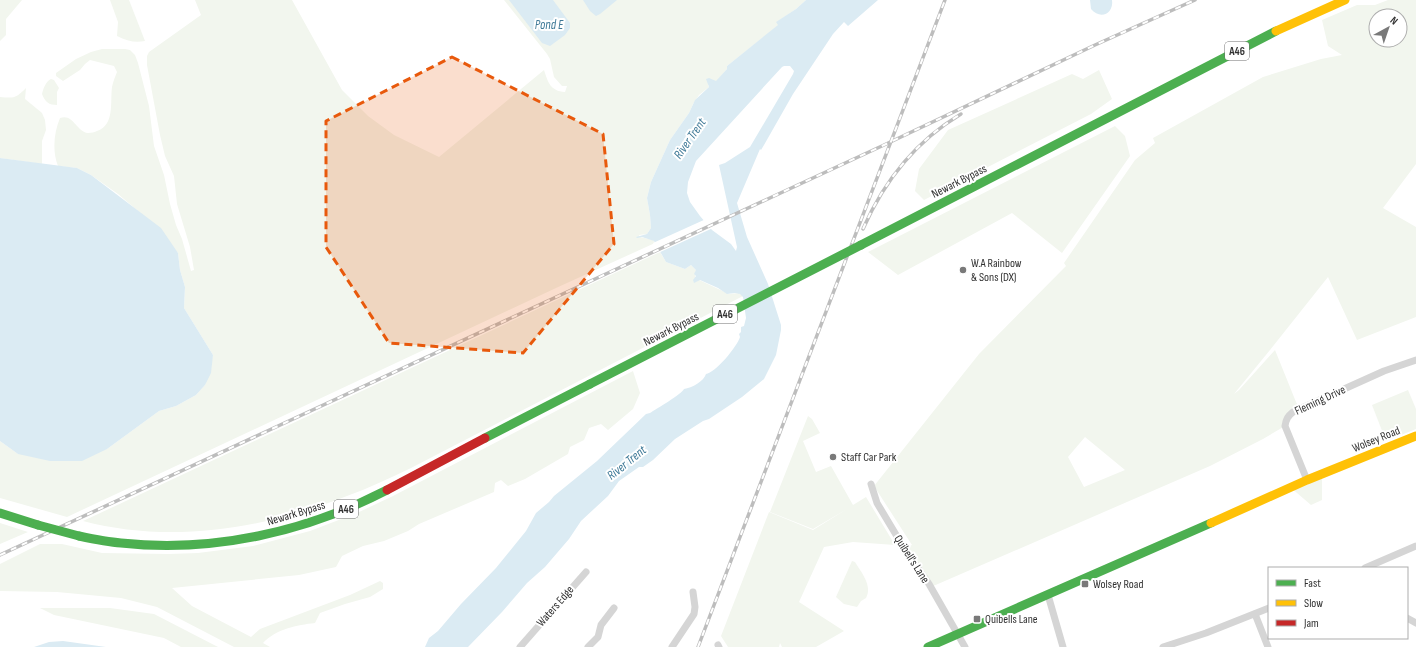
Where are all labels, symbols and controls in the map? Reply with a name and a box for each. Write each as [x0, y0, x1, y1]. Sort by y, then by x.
north arrow [1368, 8, 1408, 48]
text: N [1388, 14, 1401, 28]
water label: Pond E [535, 17, 564, 33]
road number: A46 [1225, 42, 1249, 60]
water label: River Trent [670, 114, 710, 162]
street label: Newark Bypass [929, 161, 989, 202]
place label: W.A Rainbow & Sons (DX) [971, 256, 1022, 285]
marker: W.A Rainbow & Sons (DX) [958, 265, 968, 275]
road number: A46 [713, 305, 737, 323]
street label: Newark Bypass [641, 309, 701, 350]
street label: Fleming Drive [1292, 382, 1348, 419]
street label: Wolsey Road [1350, 423, 1402, 456]
water label: River Trent [604, 441, 650, 483]
place label: Staff Car Park [841, 450, 897, 465]
marker: Staff Car Park [828, 452, 838, 462]
street label: Newark Bypass [265, 498, 327, 529]
road number: A46 [334, 500, 358, 518]
street label: Quibell's Lane [890, 532, 933, 586]
legend [1268, 567, 1408, 639]
text: Fast [1304, 576, 1321, 591]
place label: Wolsey Road [1093, 577, 1143, 592]
marker: Wolsey Road [1080, 579, 1090, 589]
street label: Waters Edge [534, 583, 577, 630]
text: Slow [1304, 596, 1323, 611]
place label: Quibells Lane [985, 612, 1038, 627]
marker: Quibells Lane [972, 614, 982, 624]
text: Jam [1303, 616, 1319, 631]

